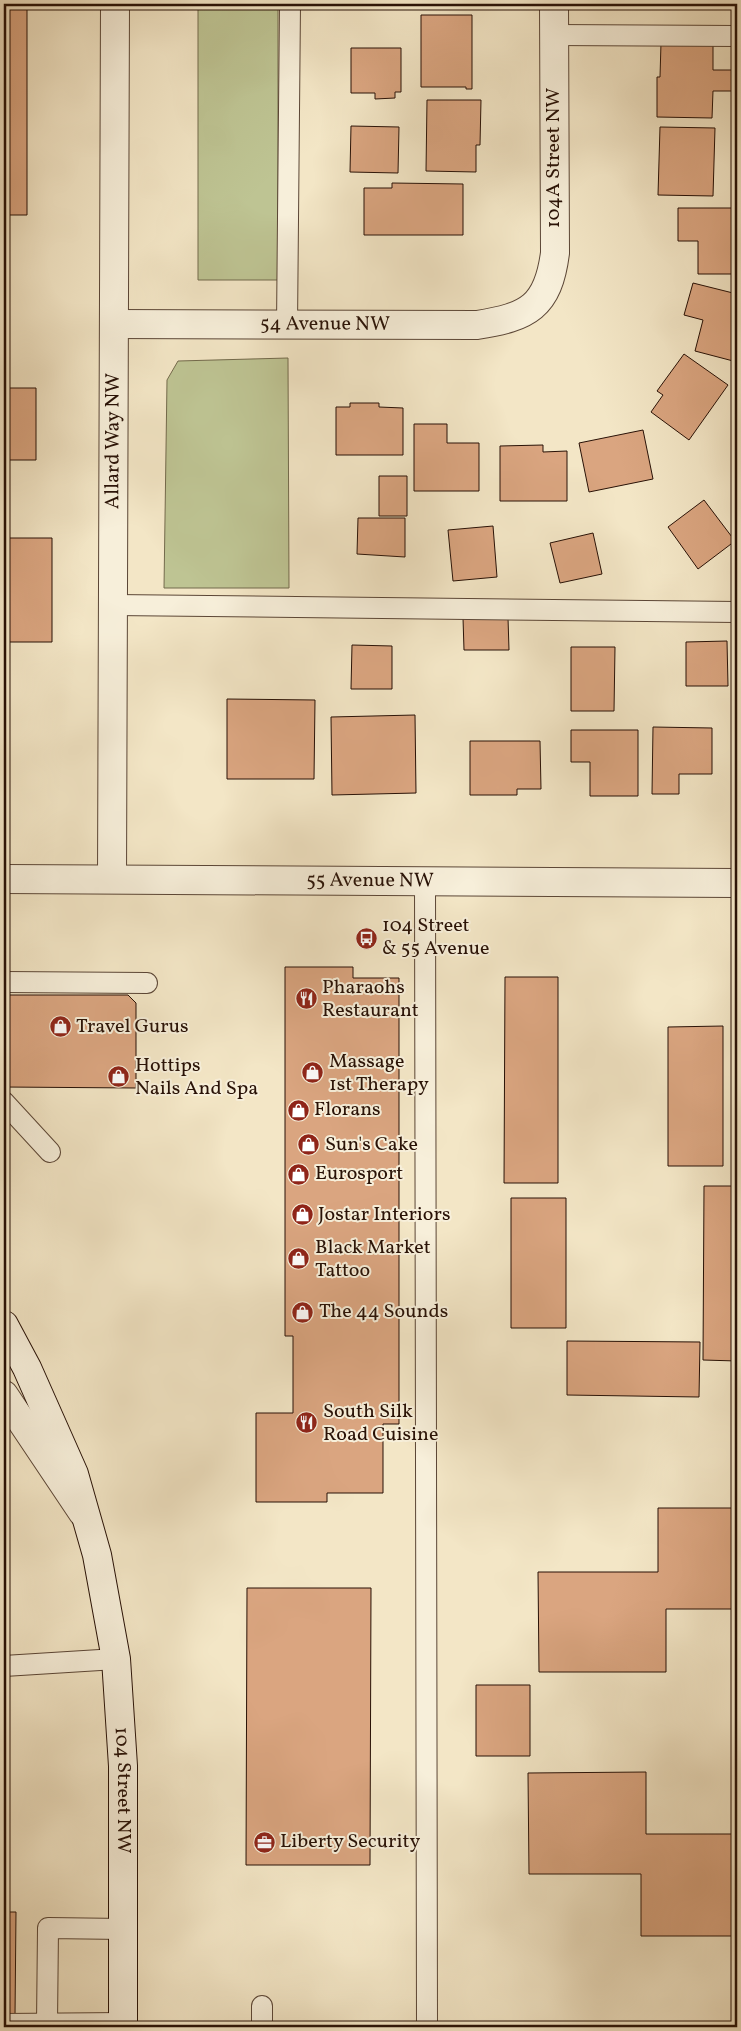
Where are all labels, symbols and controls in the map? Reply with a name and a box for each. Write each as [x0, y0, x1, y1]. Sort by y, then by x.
street label: 104A Street NW [540, 88, 568, 228]
street label: 54 Avenue NW [260, 310, 390, 339]
street label: Allard Way NW [99, 373, 128, 509]
street label: 55 Avenue NW [306, 867, 434, 895]
place label: 104 Street & 55 Avenue [382, 912, 490, 963]
bus stop icon: 104 Street & 55 Avenue [354, 926, 378, 950]
place label: Pharaohs Restaurant [322, 974, 419, 1025]
restaurant icon: Pharaohs Restaurant [294, 987, 318, 1011]
place label: Travel Gurus [76, 1013, 189, 1041]
shop icon: Travel Gurus [48, 1015, 72, 1039]
place label: Massage 1st Therapy [329, 1048, 429, 1099]
place label: Hottips Nails And Spa [135, 1052, 258, 1103]
shop icon: Massage 1st Therapy [301, 1061, 325, 1085]
shop icon: Hottips Nails And Spa [107, 1065, 131, 1089]
place label: Florans [314, 1096, 381, 1124]
shop icon: Florans [286, 1098, 310, 1122]
place label: Sun's Cake [325, 1131, 418, 1159]
shop icon: Sun's Cake [297, 1133, 321, 1157]
place label: Eurosport [315, 1160, 403, 1188]
shop icon: Eurosport [287, 1162, 311, 1186]
place label: Jostar Interiors [318, 1201, 450, 1229]
shop icon: Jostar Interiors [290, 1203, 314, 1227]
place label: Black Market Tattoo [315, 1234, 431, 1285]
shop icon: Black Market Tattoo [287, 1247, 311, 1271]
place label: The 44 Sounds [319, 1298, 448, 1326]
shop icon: The 44 Sounds [291, 1300, 315, 1324]
place label: South Silk Road Cuisine [323, 1398, 439, 1449]
restaurant icon: South Silk Road Cuisine [295, 1411, 319, 1435]
street label: 104 Street NW [106, 1726, 137, 1853]
place label: Liberty Security [280, 1828, 420, 1856]
office icon: Liberty Security [252, 1830, 276, 1854]

